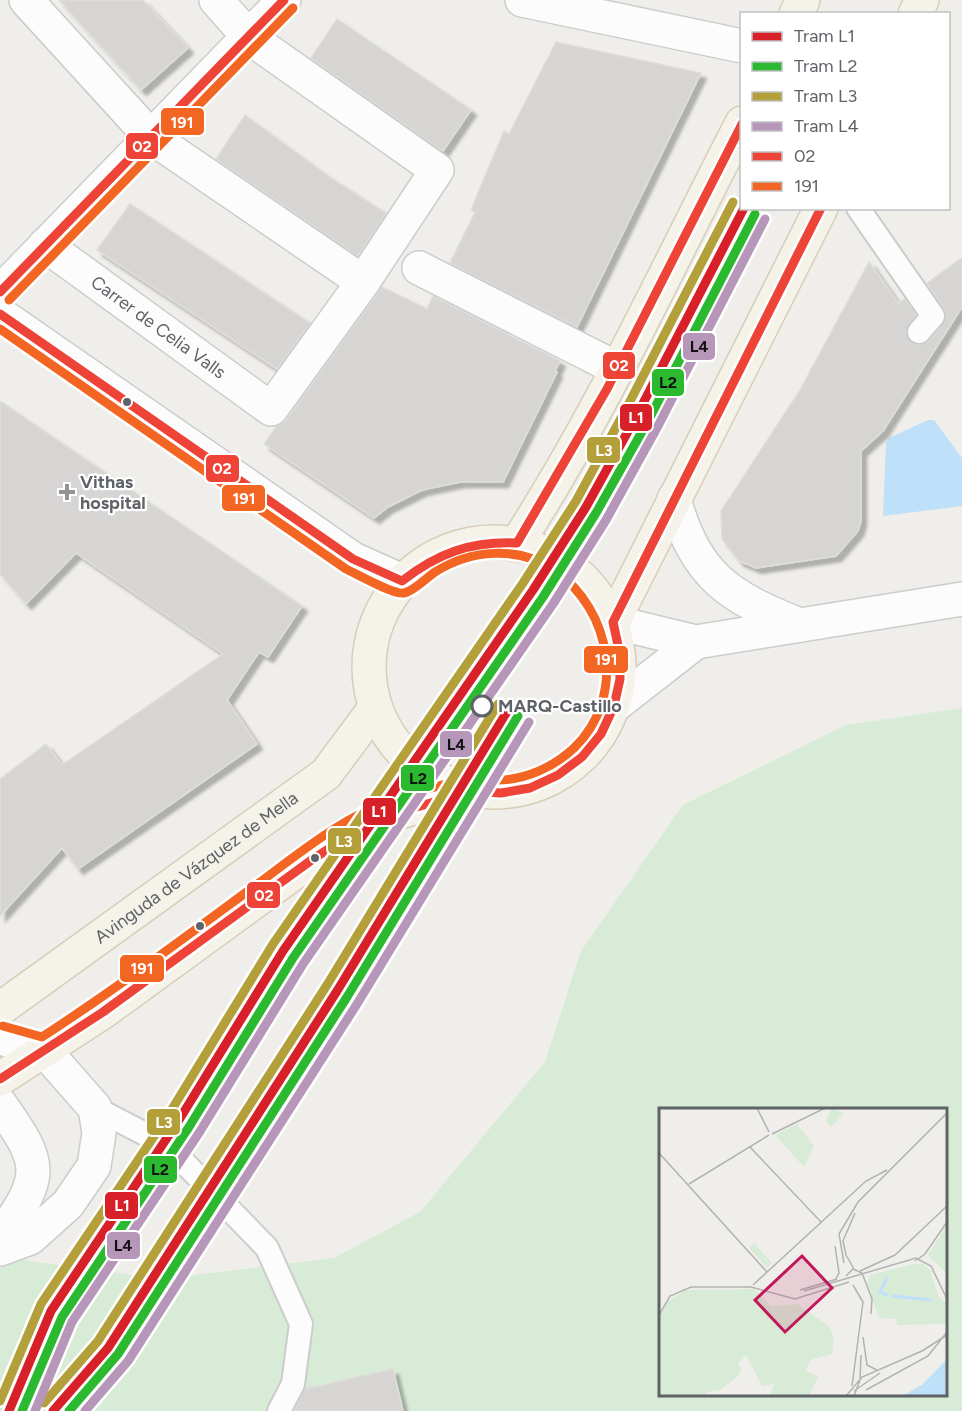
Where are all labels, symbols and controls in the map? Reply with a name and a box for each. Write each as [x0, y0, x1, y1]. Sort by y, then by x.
legend [740, 12, 950, 210]
text: Tram L1 [794, 25, 855, 47]
text: Tram L2 [794, 55, 858, 77]
text: Tram L3 [794, 85, 857, 107]
line badge: 191 [160, 107, 205, 136]
text: 191 [171, 113, 193, 132]
text: Tram L4 [794, 115, 859, 137]
line badge: 02 [125, 132, 159, 160]
text: 02 [132, 137, 152, 156]
text: 02 [794, 145, 816, 167]
text: 191 [794, 175, 819, 197]
street label: Carrer de Celia Valls [87, 271, 230, 384]
line badge: L4 [682, 332, 716, 361]
text: L4 [690, 337, 708, 356]
line badge: 02 [602, 351, 636, 380]
text: 02 [609, 356, 629, 375]
line badge: L2 [651, 368, 685, 397]
text: L2 [659, 373, 677, 392]
unlabelled marker [121, 396, 133, 408]
line badge: L1 [619, 403, 653, 432]
text: L1 [628, 408, 644, 427]
line badge: L3 [586, 436, 621, 464]
text: L3 [595, 441, 613, 460]
line badge: 02 [205, 454, 240, 483]
text: 02 [212, 459, 232, 478]
place label: Vithas hospital [80, 471, 146, 514]
marker: Vithas hospital [58, 483, 76, 501]
line badge: 191 [221, 484, 266, 512]
text: 191 [233, 489, 255, 508]
line badge: 191 [583, 645, 629, 674]
text: 191 [595, 650, 617, 669]
marker: MARQ-Castillo [471, 695, 493, 717]
place label: MARQ-Castillo [498, 695, 622, 717]
line badge: L4 [439, 730, 473, 758]
text: L4 [447, 735, 465, 754]
line badge: L2 [400, 764, 435, 792]
text: L2 [409, 769, 427, 788]
street label: Avinguda de Vázquez de Mella [90, 787, 302, 948]
line badge: L1 [362, 797, 397, 826]
text: L1 [371, 802, 387, 821]
line badge: L3 [327, 827, 362, 855]
text: L3 [335, 832, 353, 851]
unlabelled marker [309, 852, 321, 864]
line badge: 02 [246, 881, 281, 909]
text: 02 [254, 886, 274, 905]
unlabelled marker [194, 920, 206, 932]
line badge: 191 [119, 954, 165, 983]
text: 191 [131, 959, 153, 978]
line badge: L3 [146, 1108, 181, 1136]
inset map [659, 1108, 947, 1396]
text: L3 [155, 1113, 173, 1132]
line badge: L2 [143, 1155, 178, 1184]
text: L2 [151, 1160, 169, 1179]
line badge: L1 [104, 1191, 139, 1220]
text: L1 [114, 1196, 130, 1215]
line badge: L4 [106, 1231, 141, 1260]
text: L4 [114, 1236, 132, 1255]

